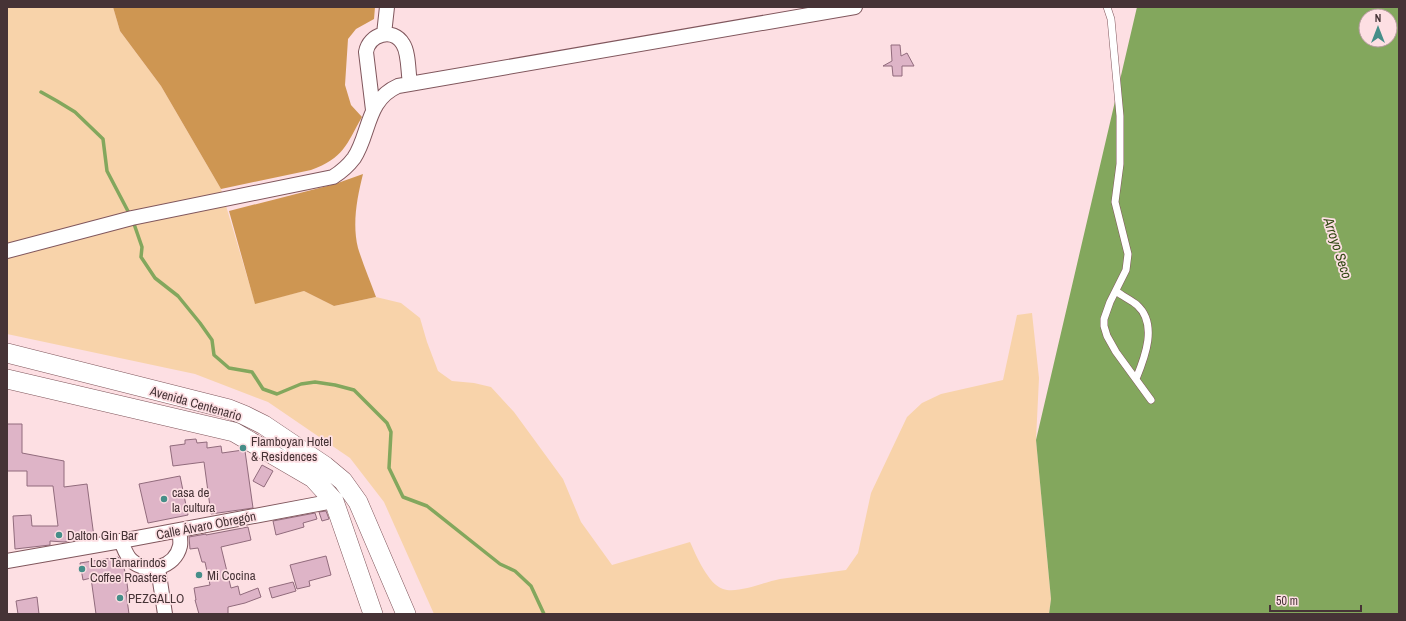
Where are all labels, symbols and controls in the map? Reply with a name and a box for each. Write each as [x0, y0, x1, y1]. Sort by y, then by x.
north arrow [1358, 8, 1398, 48]
text: N [1375, 11, 1381, 25]
water label: Arroyo Seco [1319, 214, 1356, 281]
street label: Avenida Centenario [147, 382, 244, 425]
place label: Flamboyan Hotel & Residences [251, 433, 332, 465]
marker: Flamboyan Hotel & Residences [238, 443, 248, 453]
place label: casa de la cultura [172, 484, 215, 516]
marker: casa de la cultura [159, 494, 169, 504]
street label: Calle Álvaro Obregón [155, 507, 258, 544]
place label: Dalton Gin Bar [67, 527, 138, 544]
marker: Dalton Gin Bar [54, 530, 64, 540]
place label: Los Tamarindos Coffee Roasters [90, 554, 167, 586]
marker: Los Tamarindos Coffee Roasters [77, 564, 87, 574]
place label: Mi Cocina [207, 567, 256, 584]
marker: Mi Cocina [194, 570, 204, 580]
scale bar [1270, 587, 1361, 613]
place label: PEZGALLO [128, 590, 184, 607]
marker: PEZGALLO [115, 593, 125, 603]
text: 50 m [1276, 593, 1298, 609]

